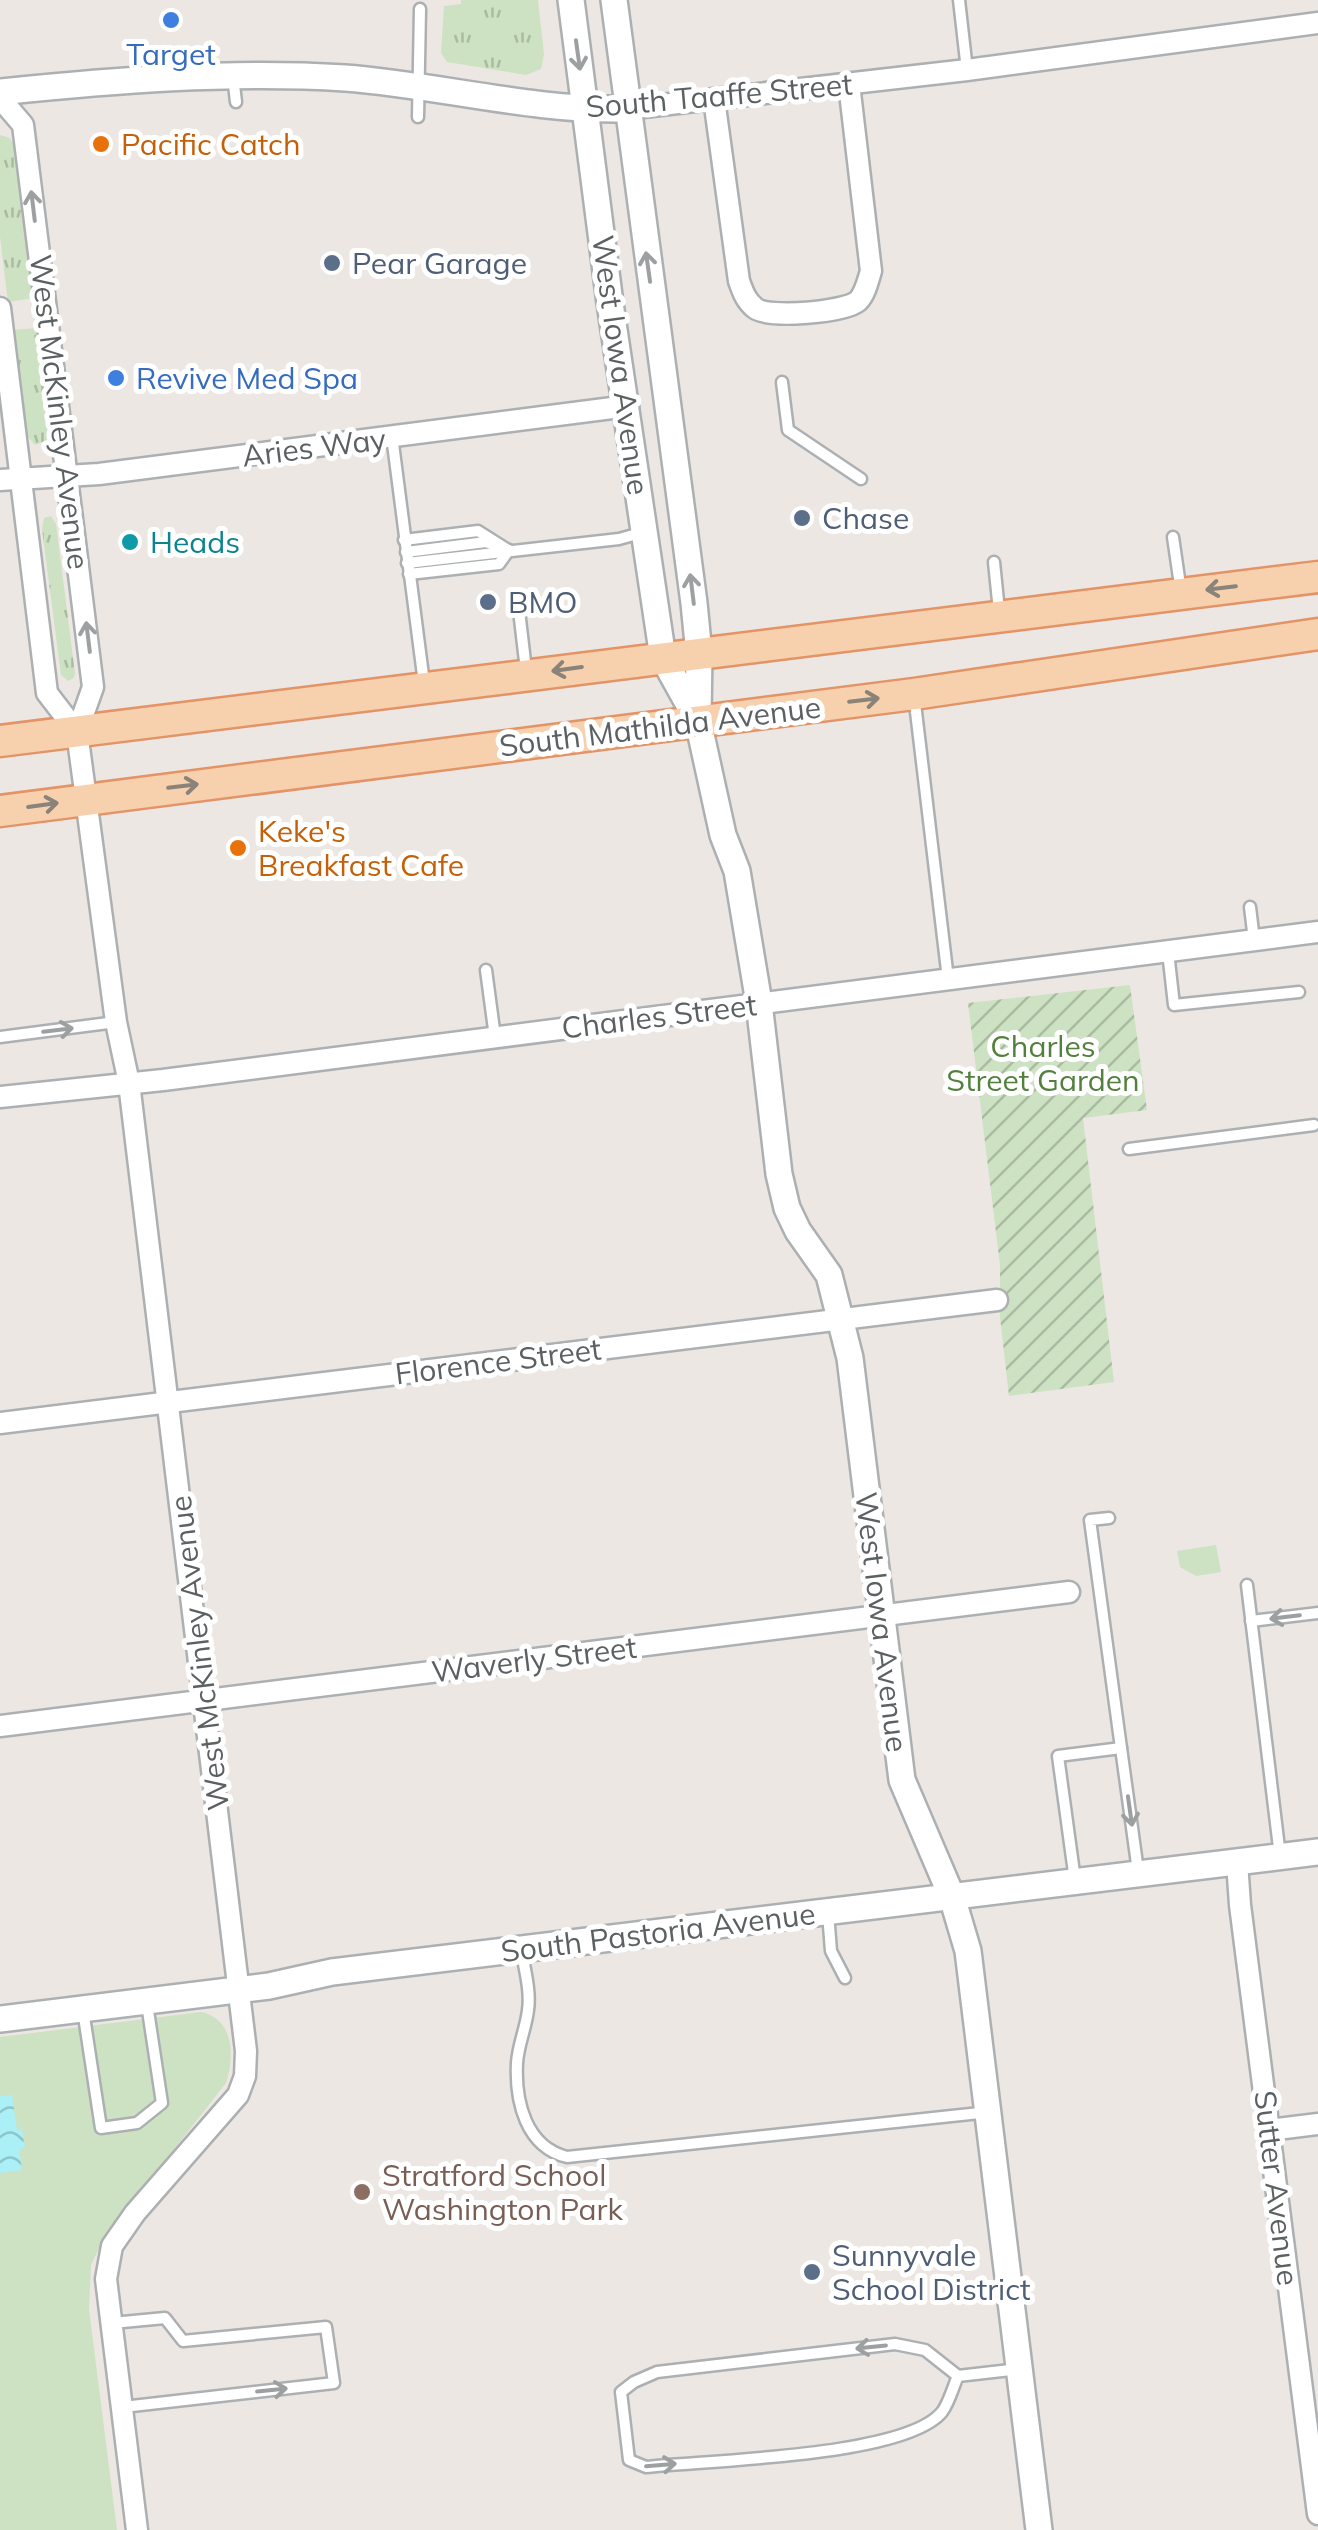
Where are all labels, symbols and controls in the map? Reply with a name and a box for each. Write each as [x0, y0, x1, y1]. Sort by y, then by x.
marker: Target [160, 9, 182, 31]
place label: Target [126, 35, 216, 73]
one-way arrow [570, 38, 588, 70]
street label: South Taaffe Street [584, 64, 854, 126]
place label: Pacific Catch [121, 125, 301, 163]
marker: Pacific Catch [90, 133, 112, 155]
one-way arrow [24, 190, 42, 223]
street label: West Iowa Avenue [584, 233, 658, 497]
place label: Pear Garage [352, 244, 527, 282]
one-way arrow [638, 251, 656, 284]
street label: West McKinley Avenue [22, 252, 98, 572]
marker: Pear Garage [321, 252, 343, 274]
place label: Revive Med Spa [136, 359, 358, 397]
marker: Revive Med Spa [105, 367, 127, 389]
street label: Aries Way [240, 419, 388, 475]
place label: Chase [822, 499, 909, 537]
marker: Chase [791, 507, 813, 529]
place label: Heads [150, 523, 240, 561]
marker: Heads [119, 531, 141, 553]
one-way arrow [682, 574, 701, 606]
one-way arrow [1206, 579, 1238, 598]
place label: BMO [508, 583, 577, 621]
marker: BMO [477, 591, 499, 613]
one-way arrow [78, 622, 97, 654]
one-way arrow [551, 661, 583, 679]
street label: South Mathilda Avenue [497, 687, 823, 765]
one-way arrow [847, 690, 880, 709]
one-way arrow [167, 776, 199, 795]
one-way arrow [27, 795, 59, 813]
place label: Keke's Breakfast Cafe [258, 812, 464, 884]
marker: Keke's Breakfast Cafe [227, 837, 249, 859]
street label: Charles Street [559, 985, 759, 1047]
one-way arrow [42, 1020, 74, 1039]
park label: Charles Street Garden [946, 1027, 1140, 1099]
street label: Florence Street [393, 1330, 603, 1392]
street label: West Iowa Avenue [847, 1490, 917, 1754]
street label: West McKinley Avenue [161, 1493, 237, 1813]
one-way arrow [1269, 1608, 1301, 1627]
street label: Waverly Street [429, 1628, 639, 1690]
one-way arrow [1121, 1794, 1139, 1826]
street label: South Pastoria Avenue [499, 1894, 817, 1970]
street label: Sutter Avenue [1246, 2088, 1308, 2288]
place label: Stratford School Washington Park [382, 2156, 623, 2228]
marker: Stratford School Washington Park [351, 2181, 373, 2203]
place label: Sunnyvale School District [832, 2236, 1031, 2308]
marker: Sunnyvale School District [801, 2261, 823, 2283]
one-way arrow [855, 2337, 887, 2356]
one-way arrow [255, 2380, 288, 2399]
one-way arrow [645, 2455, 677, 2474]

